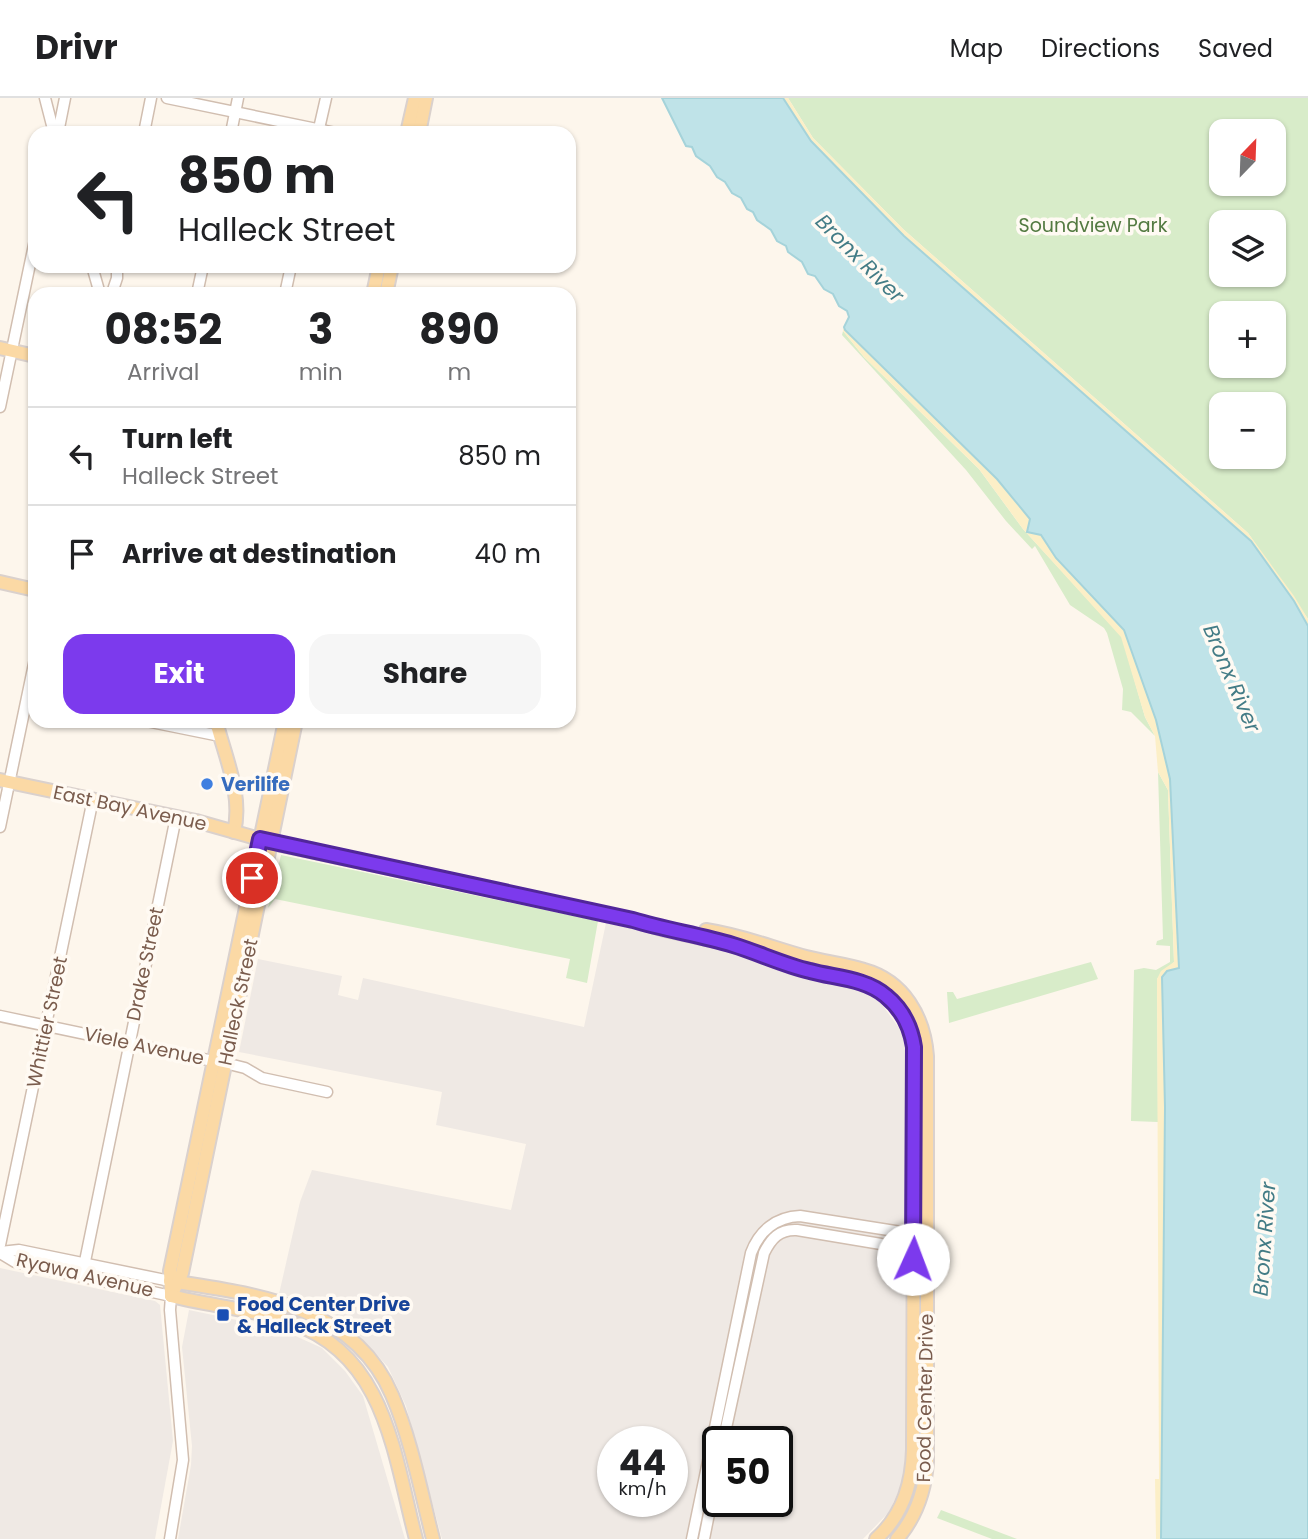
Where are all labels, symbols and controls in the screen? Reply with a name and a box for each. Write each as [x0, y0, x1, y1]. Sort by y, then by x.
text: Drivr [35, 24, 118, 71]
text: Map [950, 32, 1003, 65]
text: Directions [1041, 32, 1160, 65]
text: Saved [1198, 32, 1273, 65]
north arrow [1209, 119, 1286, 196]
map controls [1209, 119, 1286, 469]
text: 850 m [178, 142, 336, 210]
icon: left [63, 154, 154, 245]
text: Halleck Street [178, 207, 396, 252]
water label: Bronx River [809, 207, 912, 310]
button: layers [1209, 210, 1286, 287]
park label: Soundview Park [1019, 212, 1168, 239]
text: 08:52 [104, 300, 222, 359]
text: 3 [308, 300, 333, 359]
text: 890 [419, 300, 500, 359]
button: + [1209, 301, 1286, 378]
text: Arrival [127, 356, 200, 388]
text: min [299, 356, 343, 388]
text: m [447, 356, 471, 388]
button: − [1209, 392, 1286, 469]
text: Turn left [122, 421, 233, 457]
icon: left [63, 437, 101, 475]
text: 850 m [458, 438, 541, 474]
text: Halleck Street [122, 460, 278, 492]
icon: arrive [63, 535, 101, 573]
text: Arrive at destination [122, 536, 397, 572]
text: 40 m [475, 536, 541, 572]
water label: Bronx River [1196, 620, 1268, 737]
button: Exit [63, 634, 295, 714]
button: Share [309, 634, 541, 714]
place label: Verilife [221, 771, 290, 798]
marker: Verilife [199, 776, 215, 792]
street label: East Bay Avenue [51, 779, 209, 837]
pin [222, 848, 282, 908]
icon: arrive [233, 859, 271, 897]
street label: Drake Street [120, 905, 170, 1023]
street label: Halleck Street [211, 936, 265, 1068]
street label: Whittier Street [20, 954, 74, 1090]
street label: Viele Avenue [81, 1020, 207, 1072]
water label: Bronx River [1246, 1180, 1283, 1297]
position arrow [876, 1222, 950, 1296]
street label: Ryawa Avenue [14, 1246, 156, 1304]
place label: Food Center Drive & Halleck Street [237, 1291, 411, 1340]
marker: Food Center Drive & Halleck Street [215, 1307, 231, 1323]
street label: Food Center Drive [910, 1313, 940, 1483]
speed limit sign: 50 [702, 1426, 793, 1517]
text: 44 [619, 1438, 666, 1487]
text: km/h [619, 1476, 666, 1501]

